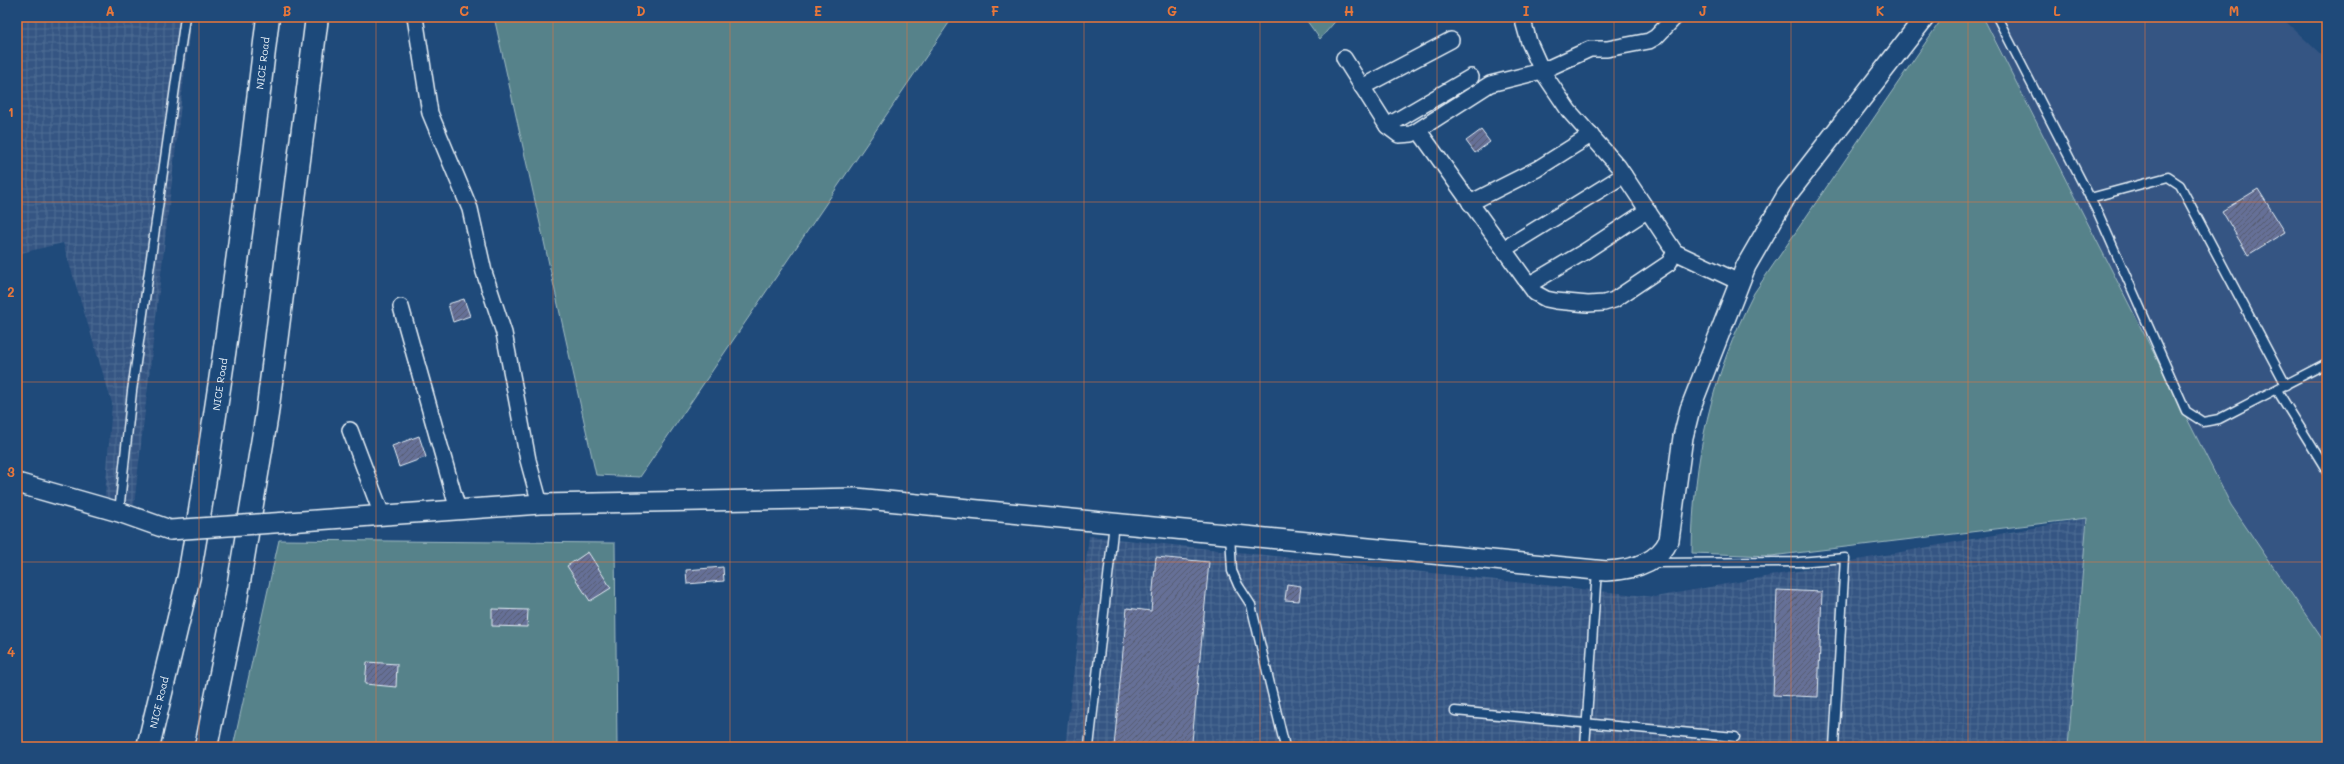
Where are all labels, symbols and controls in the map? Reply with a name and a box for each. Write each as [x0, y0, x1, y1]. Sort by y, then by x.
text: A [105, 2, 115, 19]
text: B [283, 2, 292, 19]
text: C [459, 2, 469, 19]
text: D [636, 2, 646, 19]
text: E [814, 2, 822, 19]
text: F [991, 2, 999, 19]
text: G [1167, 2, 1177, 19]
text: H [1344, 2, 1354, 19]
text: I [1523, 2, 1530, 19]
text: J [1699, 2, 1707, 19]
text: K [1876, 2, 1885, 19]
text: L [2053, 2, 2061, 19]
text: M [2229, 2, 2239, 19]
street label: NICE Road [252, 36, 273, 90]
text: 1 [8, 103, 14, 120]
text: 2 [7, 283, 15, 300]
street label: NICE Road [209, 357, 230, 411]
text: 3 [7, 463, 15, 480]
text: 4 [7, 643, 15, 660]
street label: NICE Road [146, 675, 172, 730]

